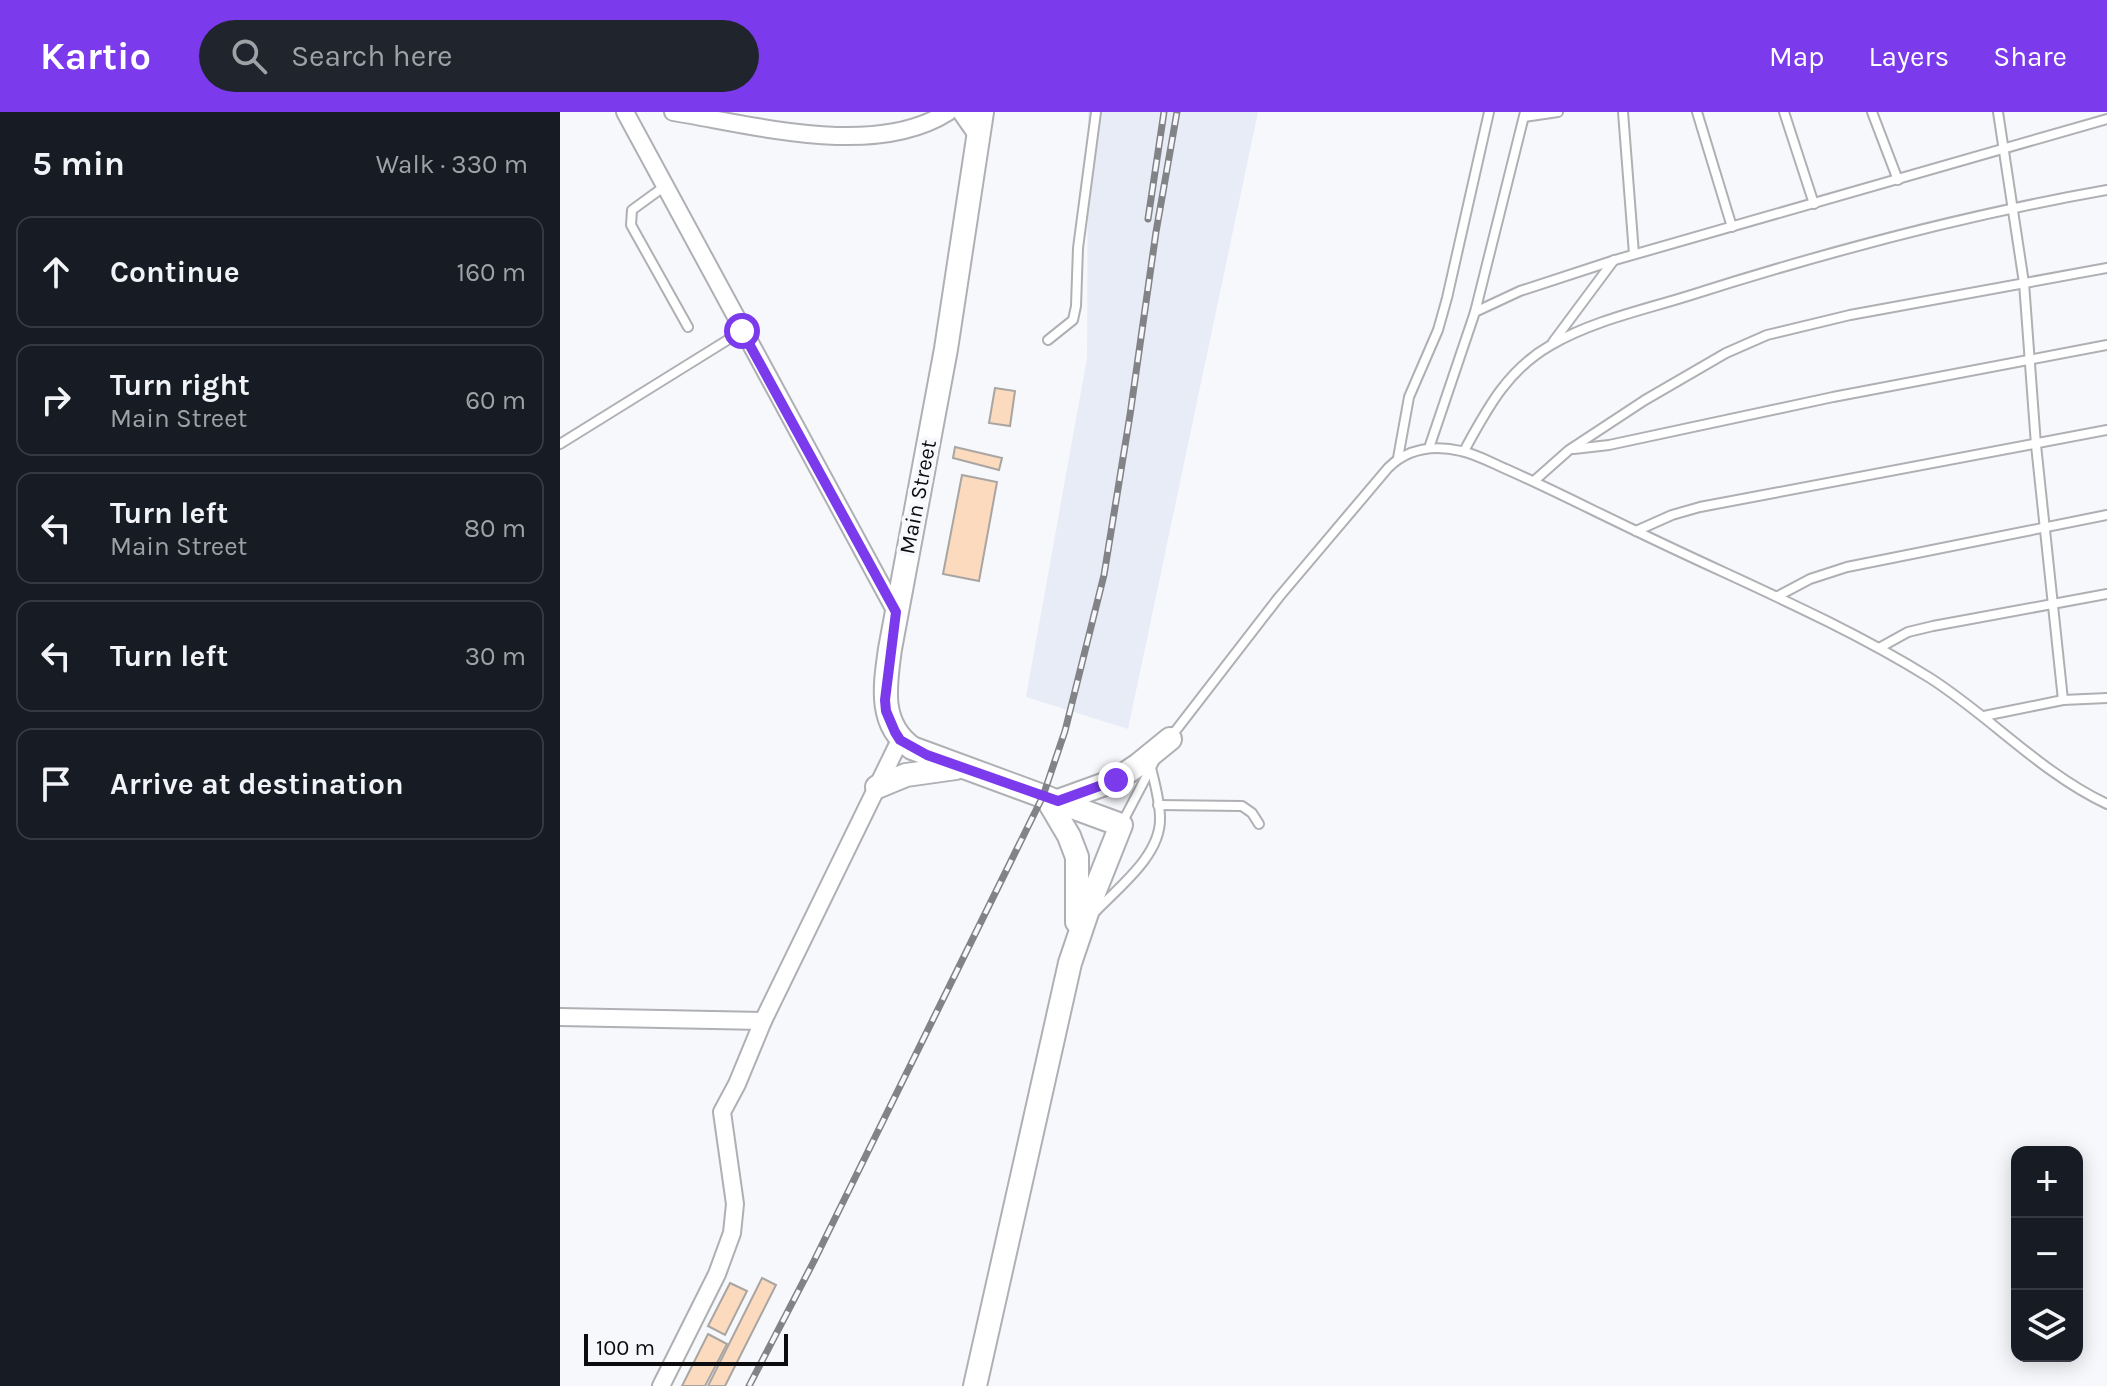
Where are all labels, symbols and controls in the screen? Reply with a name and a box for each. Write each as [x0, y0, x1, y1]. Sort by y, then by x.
search box [199, 20, 759, 92]
text: Kartio [40, 34, 151, 79]
icon: search [227, 34, 271, 78]
text: Search here [291, 38, 452, 74]
text: Map [1769, 40, 1824, 73]
text: Layers [1868, 40, 1949, 73]
text: Share [1993, 40, 2067, 73]
text: 5 min [32, 144, 125, 184]
text: Walk · 330 m [376, 149, 528, 180]
icon: ahead [34, 250, 78, 294]
text: Continue [110, 254, 240, 290]
text: 160 m [457, 257, 526, 288]
route start [724, 313, 760, 349]
text: Turn right [110, 367, 250, 403]
icon: right [34, 378, 78, 422]
text: 60 m [465, 385, 526, 416]
text: Main Street [110, 403, 247, 434]
street label: Main Street [894, 437, 942, 557]
text: Turn left [110, 495, 228, 531]
icon: left [34, 506, 78, 550]
text: 80 m [464, 513, 526, 544]
text: Main Street [110, 531, 247, 562]
icon: left [34, 634, 78, 678]
text: Turn left [110, 638, 228, 674]
text: 30 m [465, 641, 526, 672]
icon: arrive [34, 762, 78, 806]
route end [1098, 762, 1134, 798]
text: Arrive at destination [110, 766, 404, 802]
map controls [2011, 1146, 2083, 1362]
button: + [2011, 1146, 2083, 1218]
button: − [2011, 1218, 2083, 1290]
button: layers [2011, 1290, 2083, 1362]
scale bar [584, 1330, 788, 1366]
text: 100 m [596, 1335, 655, 1361]

